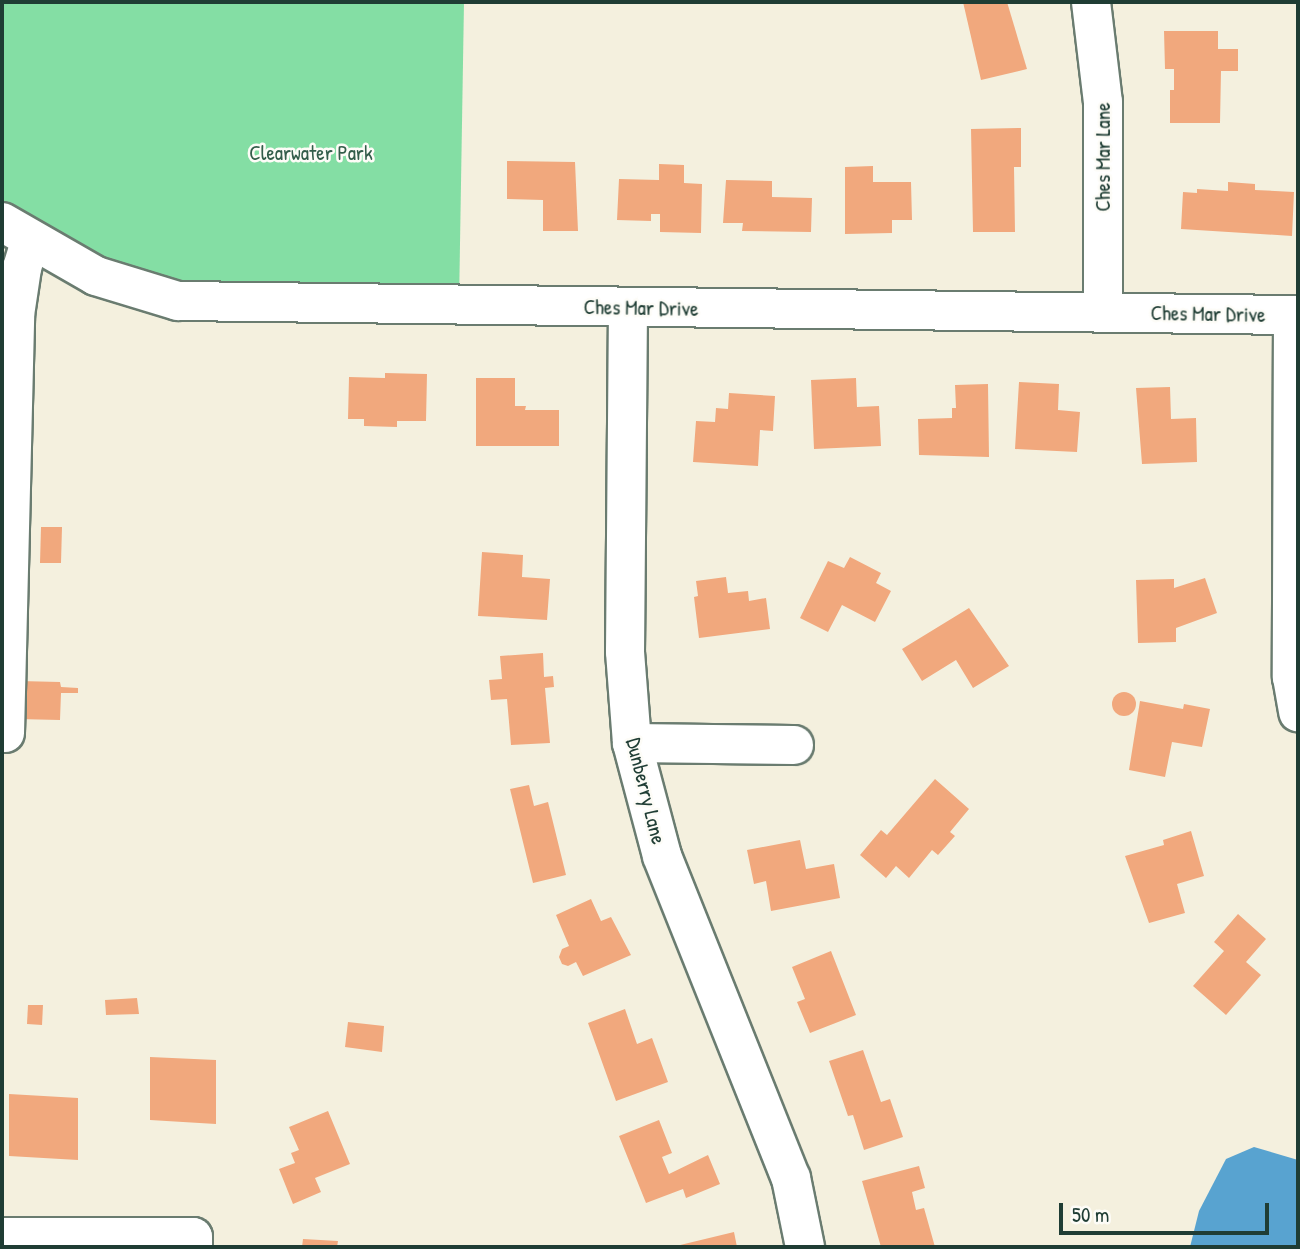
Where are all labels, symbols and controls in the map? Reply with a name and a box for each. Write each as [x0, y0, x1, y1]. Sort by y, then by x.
street label: Ches Mar Lane [1090, 102, 1116, 212]
park label: Clearwater Park [249, 140, 373, 166]
street label: Ches Mar Drive [583, 294, 699, 322]
street label: Ches Mar Drive [1150, 300, 1266, 328]
street label: Dunberry Lane [621, 735, 671, 847]
scale bar [1062, 1190, 1272, 1234]
text: 50 m [1072, 1200, 1109, 1229]

